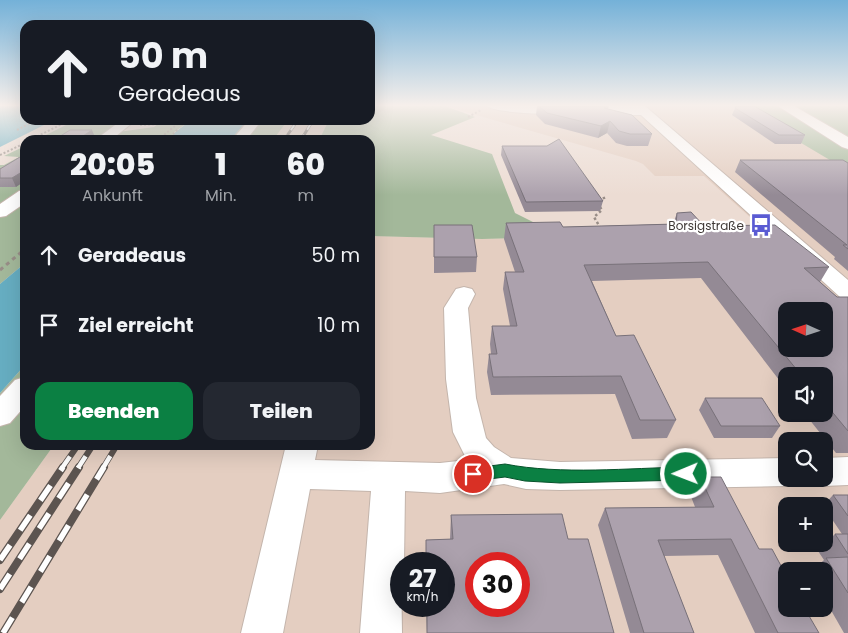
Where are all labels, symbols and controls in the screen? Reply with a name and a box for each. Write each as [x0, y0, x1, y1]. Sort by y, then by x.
text: 50 m [118, 31, 208, 80]
icon: ahead [35, 40, 100, 105]
text: Geradeaus [118, 78, 241, 109]
text: 20:05 [70, 143, 155, 186]
text: 1 [215, 143, 227, 186]
text: 60 [286, 143, 325, 186]
text: Ankunft [82, 184, 143, 207]
text: Min. [205, 184, 236, 207]
text: m [297, 184, 314, 207]
bus stop icon: Borsigstraße [748, 212, 774, 238]
place label: Borsigstraße [668, 217, 744, 234]
icon: ahead [35, 241, 63, 269]
text: Geradeaus [78, 242, 186, 269]
text: 50 m [311, 242, 360, 269]
north arrow [778, 302, 832, 358]
map controls [778, 302, 833, 617]
icon: arrive [35, 311, 63, 339]
text: Ziel erreicht [78, 312, 194, 339]
text: 10 m [317, 312, 360, 339]
button: sound [778, 367, 833, 422]
button: Beenden [35, 382, 193, 440]
button: Teilen [203, 382, 360, 440]
button: search [778, 432, 833, 487]
position arrow [659, 447, 711, 499]
pin [452, 453, 494, 495]
icon: arrive [459, 460, 487, 488]
button: + [778, 497, 833, 552]
speed limit sign: 30 [465, 552, 530, 617]
text: 27 [409, 561, 436, 596]
button: − [778, 562, 833, 617]
text: km/h [407, 588, 438, 605]

